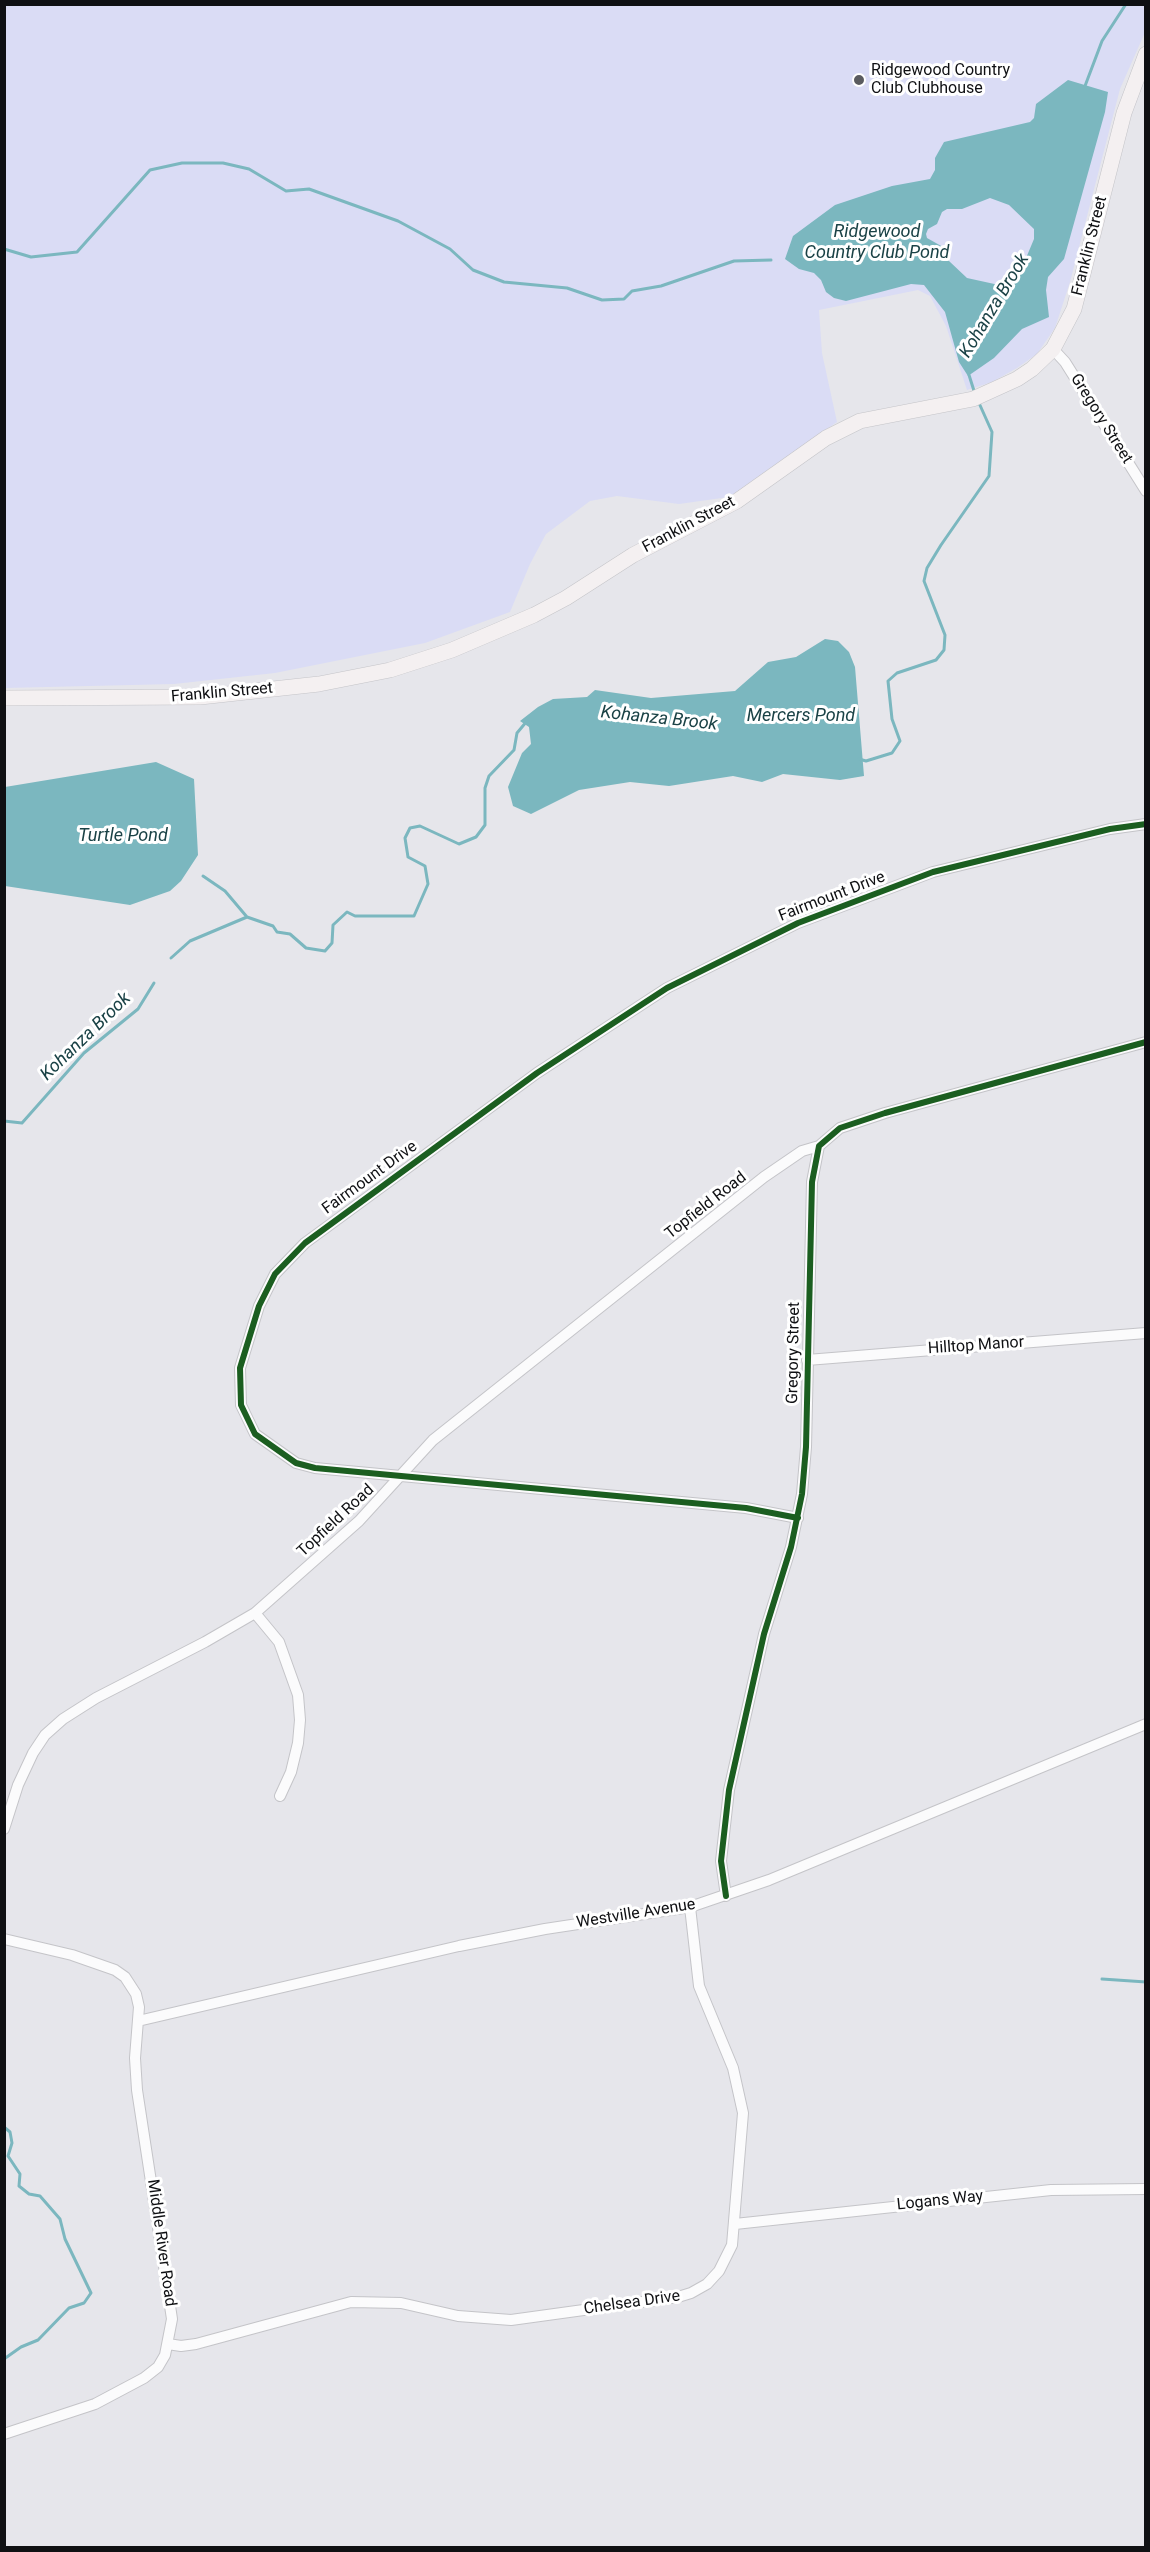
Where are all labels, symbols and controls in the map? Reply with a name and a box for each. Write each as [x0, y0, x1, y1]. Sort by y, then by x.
place label: Ridgewood Country Club Clubhouse [871, 61, 1010, 99]
marker: Ridgewood Country Club Clubhouse [852, 73, 866, 87]
street label: Franklin Street [1068, 194, 1112, 298]
water label: Ridgewood Country Club Pond [805, 221, 949, 264]
water label: Kohanza Brook [956, 250, 1034, 362]
street label: Gregory Street [1066, 371, 1136, 467]
street label: Franklin Street [639, 493, 739, 557]
street label: Franklin Street [170, 679, 274, 707]
water label: Kohanza Brook [599, 702, 719, 736]
water label: Mercers Pond [747, 705, 855, 727]
water label: Turtle Pond [78, 825, 168, 847]
street label: Fairmount Drive [776, 868, 888, 926]
water label: Kohanza Brook [36, 988, 136, 1086]
street label: Fairmount Drive [319, 1137, 421, 1219]
street label: Topfield Road [662, 1168, 750, 1244]
street label: Gregory Street [784, 1302, 804, 1404]
street label: Hilltop Manor [927, 1333, 1025, 1359]
street label: Topfield Road [294, 1481, 378, 1561]
street label: Westville Avenue [575, 1895, 697, 1933]
street label: Middle River Road [143, 2178, 179, 2308]
street label: Logans Way [896, 2187, 984, 2215]
street label: Chelsea Drive [583, 2287, 681, 2319]

